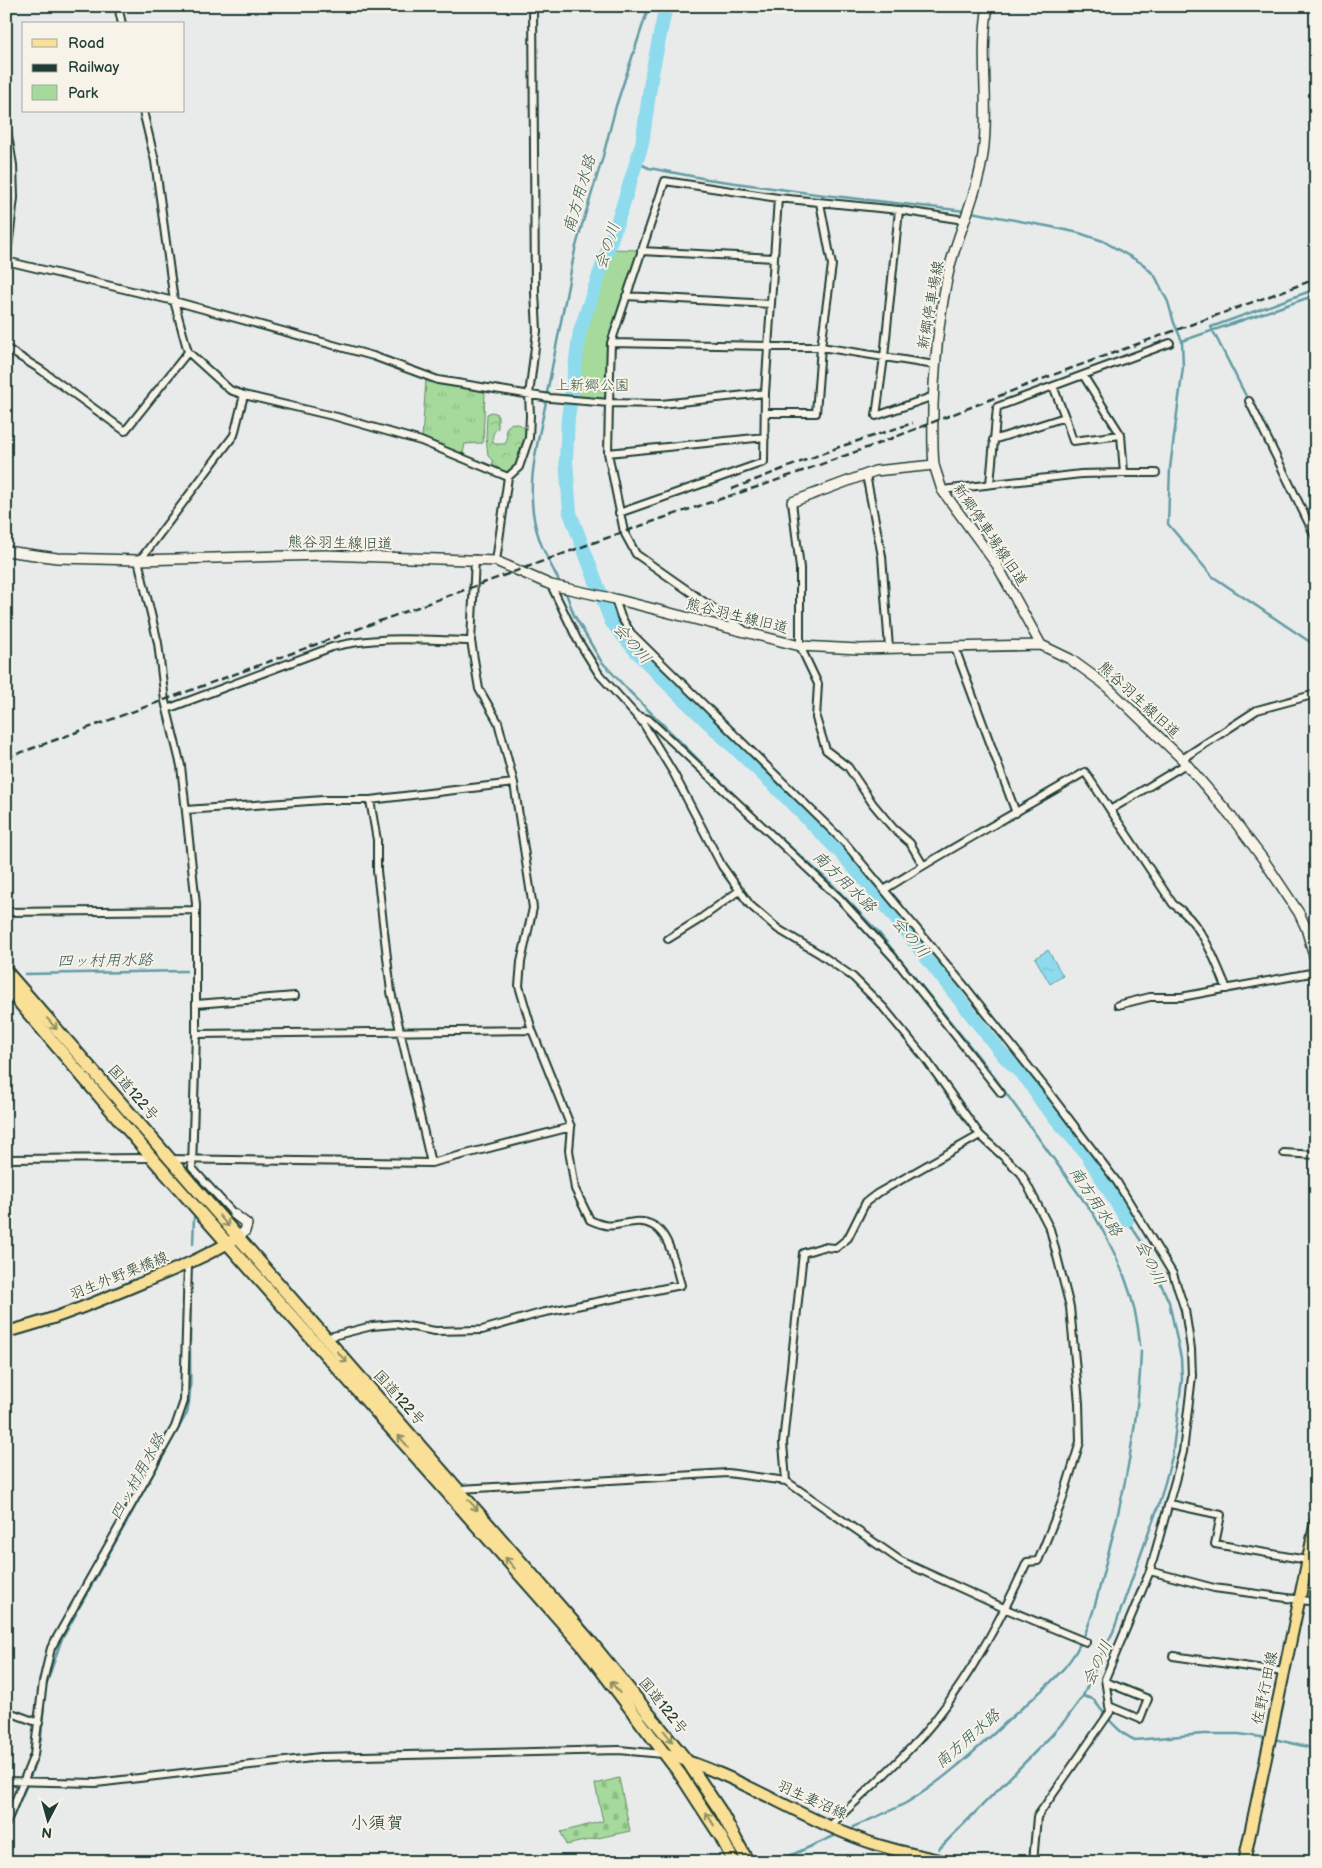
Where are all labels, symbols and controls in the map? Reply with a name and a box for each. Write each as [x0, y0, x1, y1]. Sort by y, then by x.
legend [22, 22, 185, 112]
text: Road [68, 34, 104, 53]
text: Railway [68, 58, 119, 77]
text: Park [68, 84, 99, 103]
water label: 南方用水路 [560, 152, 600, 235]
water label: 会の川 [592, 220, 624, 272]
street label: 新郷停車場線 [914, 259, 948, 351]
park label: 上新郷公園 [554, 376, 630, 395]
street label: 新郷停車場線旧道 [949, 480, 1031, 590]
street label: 熊谷羽生線旧道 [287, 533, 393, 553]
street label: 熊谷羽生線旧道 [684, 594, 790, 638]
water label: 会の川 [609, 620, 655, 668]
street label: 熊谷羽生線旧道 [1094, 657, 1184, 743]
water label: 南方用水路 [809, 847, 880, 917]
water label: 会の川 [888, 913, 932, 963]
water label: 四ッ村用水路 [57, 951, 154, 971]
one-way arrow [47, 1017, 58, 1030]
street label: 国道122号 [103, 1061, 163, 1125]
water label: 南方用水路 [1065, 1164, 1126, 1241]
one-way arrow [218, 1214, 229, 1227]
water label: 会の川 [1131, 1237, 1169, 1289]
street label: 羽生外野栗橋線 [67, 1248, 171, 1304]
one-way arrow [336, 1351, 348, 1364]
street label: 国道122号 [369, 1366, 429, 1430]
water label: 四ッ村用水路 [106, 1430, 170, 1524]
one-way arrow [397, 1435, 409, 1448]
one-way arrow [467, 1498, 479, 1511]
one-way arrow [504, 1557, 516, 1570]
water label: 会の川 [1079, 1637, 1117, 1689]
street label: 佐野行田線 [1248, 1649, 1282, 1727]
street label: 国道122号 [634, 1673, 692, 1739]
one-way arrow [610, 1680, 620, 1694]
water label: 南方用水路 [932, 1705, 1005, 1772]
one-way arrow [663, 1729, 673, 1743]
street label: 羽生妻沼線 [774, 1776, 850, 1824]
north arrow [22, 1796, 72, 1846]
district label: 小須賀 [350, 1813, 404, 1834]
one-way arrow [704, 1813, 714, 1827]
text: N [41, 1823, 53, 1841]

